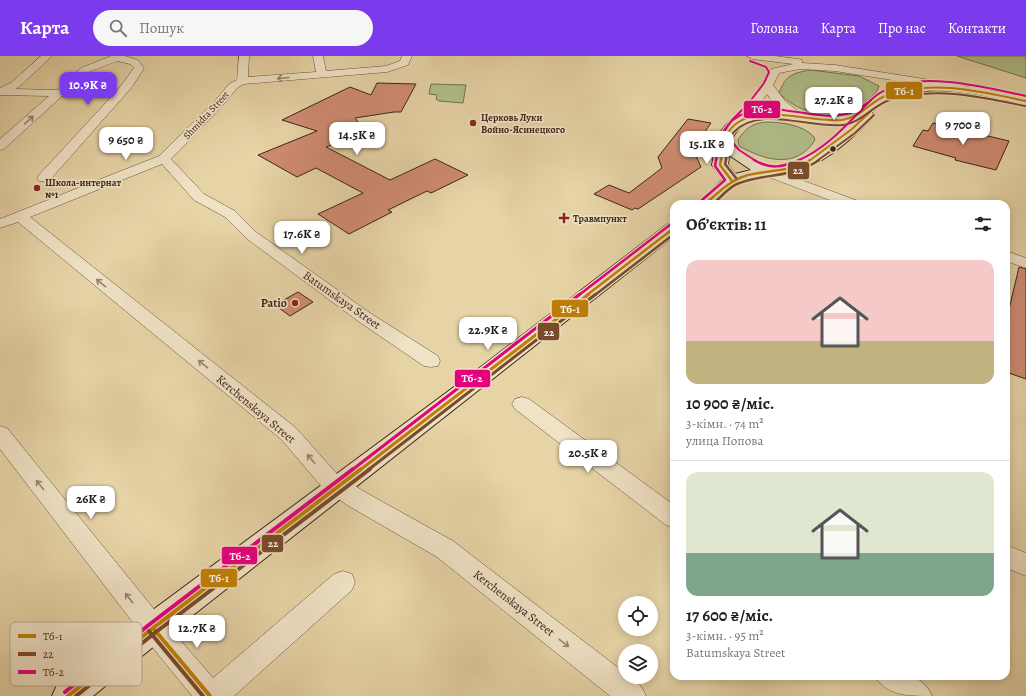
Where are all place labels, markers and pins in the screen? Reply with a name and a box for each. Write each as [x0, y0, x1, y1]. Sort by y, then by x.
pin: 10.9K ₴ [51, 72, 125, 106]
pin: 27.2K ₴ [797, 87, 871, 121]
place label: Церковь Луки Войно-Ясинецкого [481, 111, 565, 136]
pin: 9 700 ₴ [926, 112, 1000, 146]
marker: Церковь Луки Войно-Ясинецкого [468, 118, 478, 128]
pin: 14.5K ₴ [320, 122, 394, 156]
pin: 9 650 ₴ [89, 127, 163, 161]
pin: 15.1K ₴ [670, 131, 744, 165]
unlabelled marker [828, 144, 838, 154]
place label: Школа-интернат №1 [45, 176, 121, 201]
marker: Школа-интернат №1 [32, 183, 42, 193]
marker: Травмпункт [558, 212, 570, 224]
place label: Травмпункт [573, 212, 627, 225]
pin: 17.6K ₴ [265, 221, 339, 255]
place label: Patio [261, 295, 287, 311]
marker: Patio [290, 298, 300, 308]
pin: 22.9K ₴ [451, 317, 525, 351]
pin: 20.5K ₴ [551, 440, 625, 474]
pin: 26K ₴ [63, 486, 119, 520]
pin: 12.7K ₴ [160, 615, 234, 649]

